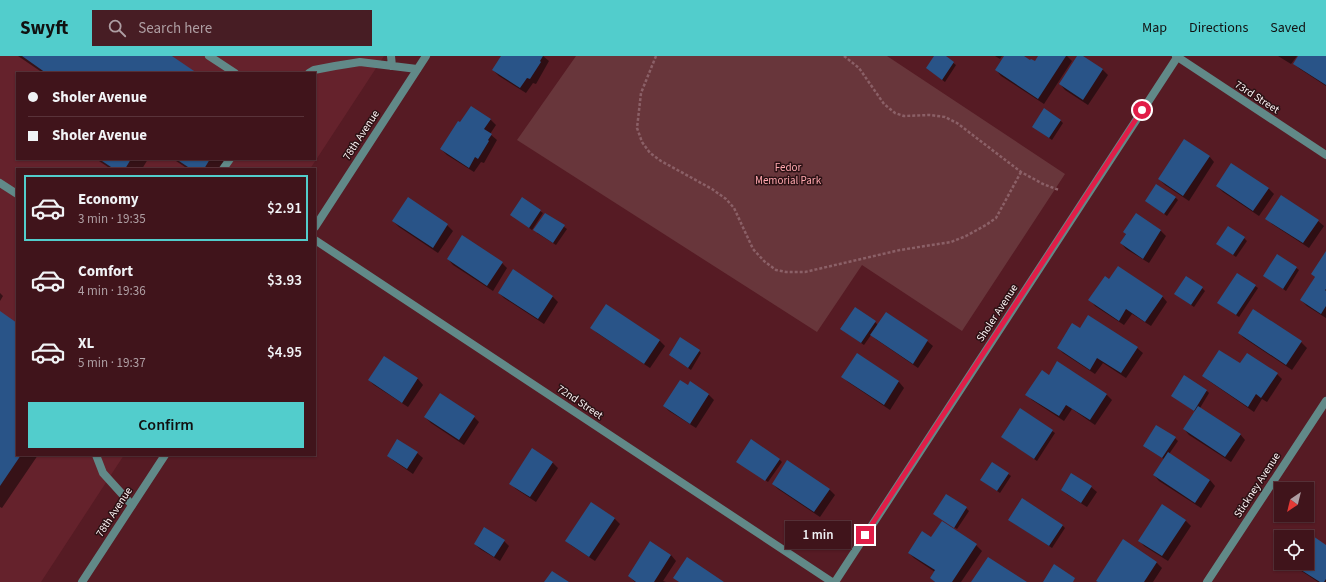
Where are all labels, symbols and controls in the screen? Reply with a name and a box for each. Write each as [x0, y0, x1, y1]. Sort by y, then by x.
search box [92, 10, 372, 46]
text: Swyft [20, 15, 68, 42]
icon: search [106, 17, 128, 39]
text: Search here [138, 18, 212, 39]
text: Map [1142, 18, 1167, 38]
text: Directions [1189, 18, 1248, 38]
text: Saved [1270, 18, 1306, 38]
street label: 73rd Street [1232, 77, 1282, 117]
text: Sholer Avenue [52, 87, 147, 108]
route start [1133, 101, 1151, 119]
street label: 78th Avenue [339, 107, 383, 163]
text: Sholer Avenue [52, 125, 147, 146]
park label: Fedor Memorial Park [755, 160, 822, 188]
text: Economy [78, 189, 139, 210]
icon: car [30, 190, 66, 226]
text: $2.91 [267, 198, 302, 219]
text: 3 min · 19:35 [78, 210, 146, 228]
text: Comfort [78, 261, 133, 282]
icon: car [30, 262, 66, 298]
text: $3.93 [267, 270, 302, 291]
street label: Sholer Avenue [973, 281, 1022, 345]
text: 4 min · 19:36 [78, 282, 146, 300]
text: XL [78, 333, 94, 354]
icon: car [30, 334, 66, 370]
text: $4.95 [267, 342, 302, 363]
text: 5 min · 19:37 [78, 354, 146, 372]
street label: 72nd Street [554, 381, 606, 423]
button: Confirm [28, 402, 304, 448]
street label: Stickney Avenue [1230, 449, 1284, 521]
north arrow [1274, 482, 1314, 522]
map controls [1274, 482, 1314, 570]
street label: 78th Avenue [92, 484, 136, 540]
callout: 1 min [785, 521, 851, 549]
text: 1 min [803, 526, 833, 544]
route end [856, 526, 874, 544]
button: locate [1274, 530, 1314, 570]

